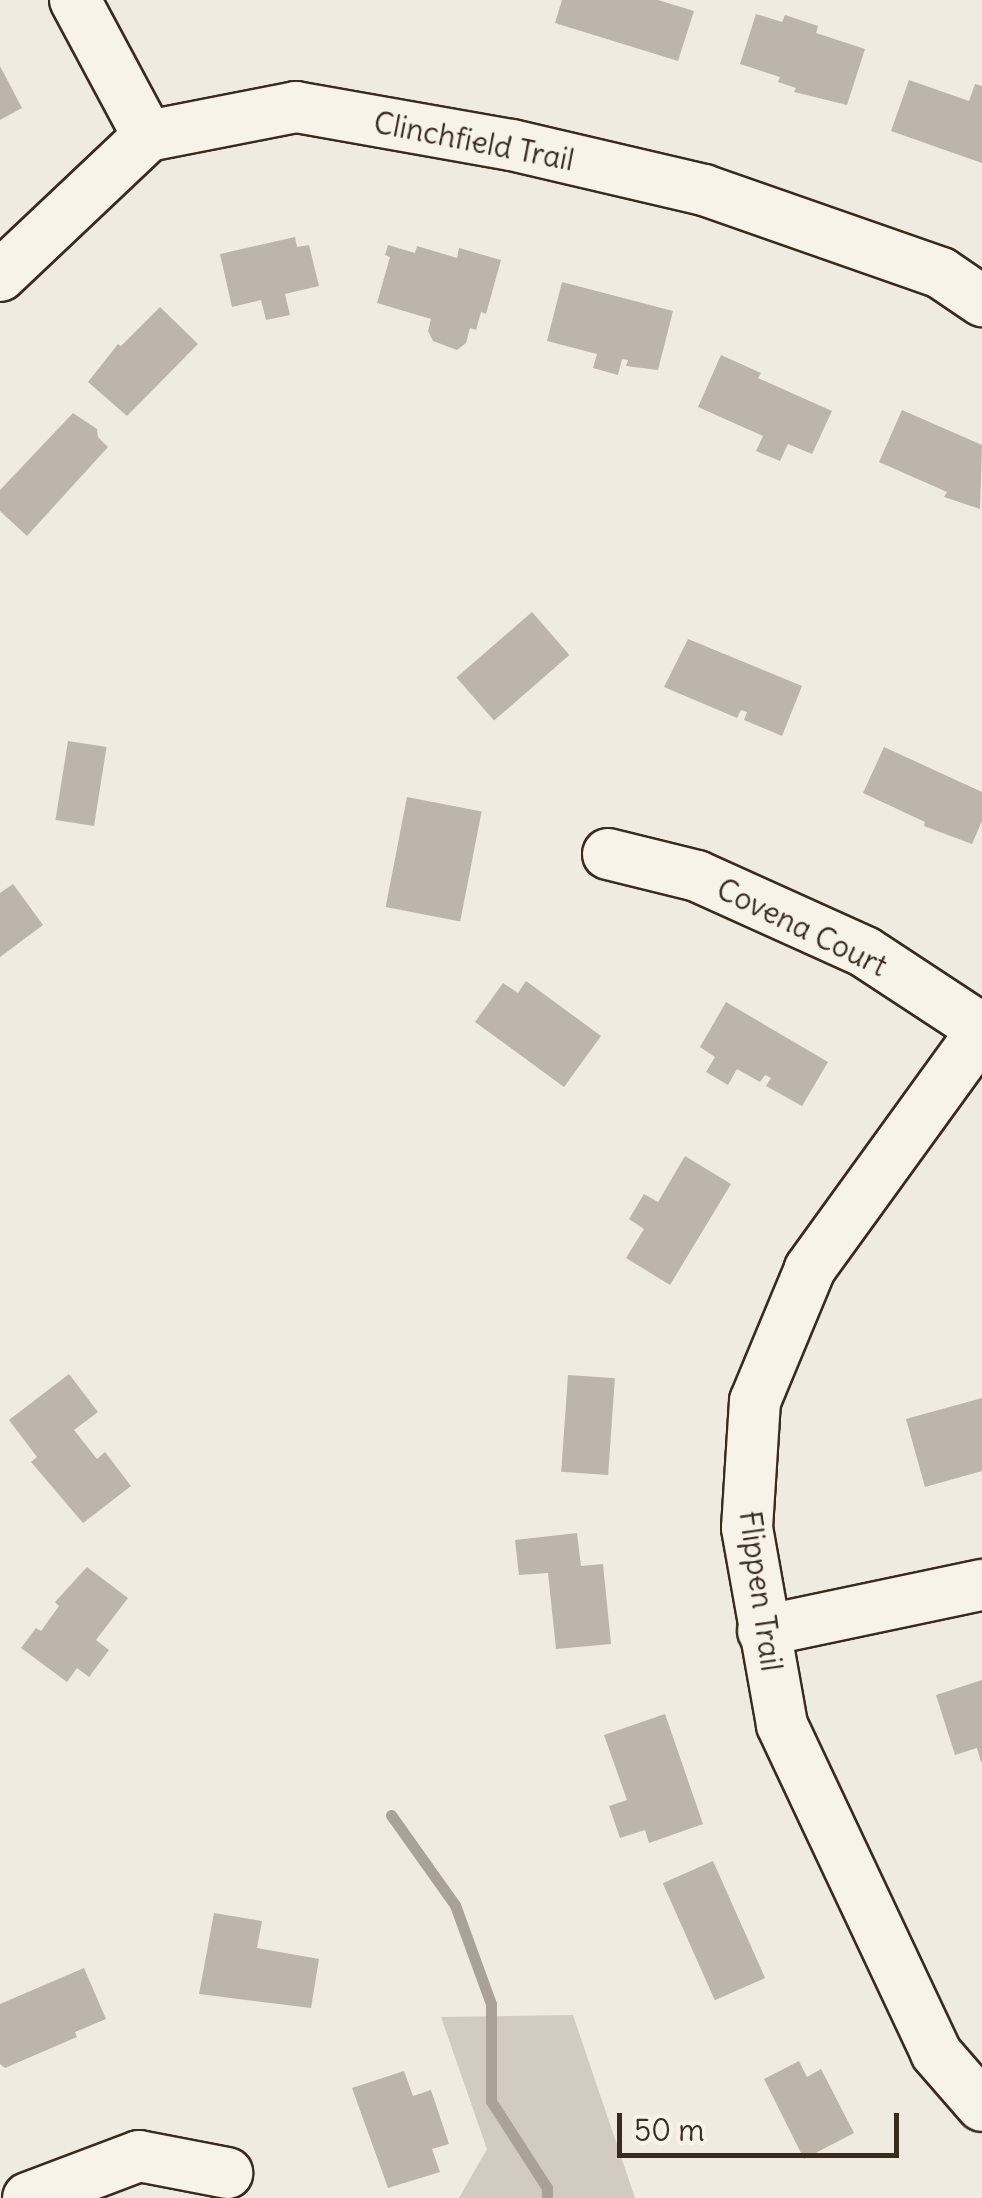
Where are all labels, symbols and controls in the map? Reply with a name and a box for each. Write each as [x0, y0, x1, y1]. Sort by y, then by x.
street label: Clinchfield Trail [371, 104, 577, 178]
street label: Covena Court [711, 870, 893, 984]
street label: Flippen Trail [732, 1509, 790, 1673]
scale bar [622, 2093, 904, 2155]
text: 50 m [634, 2111, 704, 2149]

